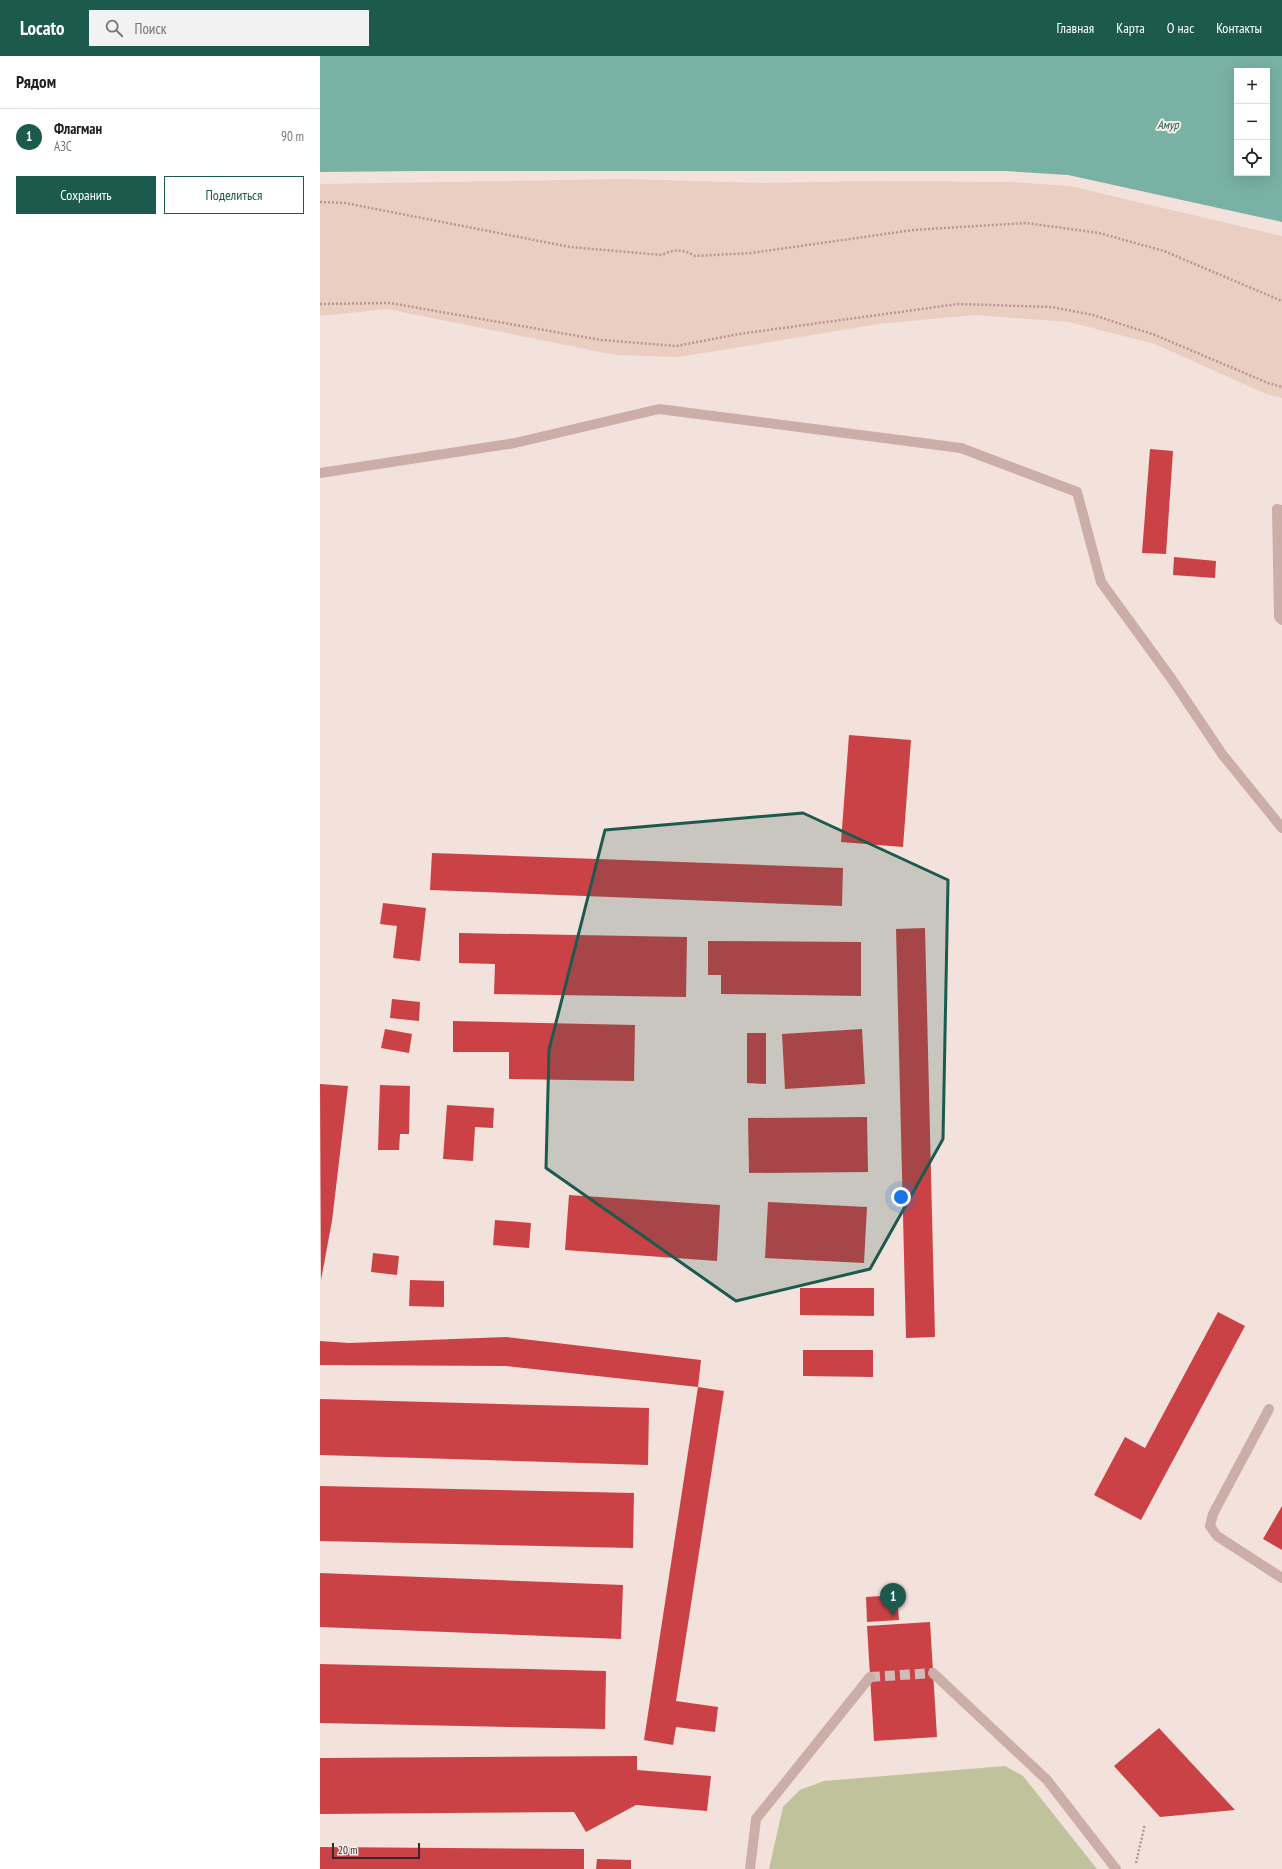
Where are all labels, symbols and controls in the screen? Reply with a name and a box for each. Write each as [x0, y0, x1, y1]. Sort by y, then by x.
search box [89, 10, 369, 46]
text: Locato [20, 16, 65, 40]
icon: search [103, 17, 125, 39]
text: Поиск [135, 19, 167, 38]
text: Главная [1056, 19, 1094, 37]
text: Карта [1116, 19, 1145, 37]
text: О нас [1167, 19, 1194, 37]
text: Контакты [1216, 19, 1262, 37]
map controls [1234, 68, 1270, 176]
button: + [1234, 68, 1270, 104]
text: Рядом [16, 71, 56, 93]
button: − [1234, 104, 1270, 140]
water label: Амур [1157, 117, 1180, 132]
text: Флагман [54, 119, 102, 138]
text: 1 [26, 128, 32, 145]
text: 90 m [281, 128, 304, 145]
text: АЗС [54, 138, 72, 155]
button: locate [1234, 140, 1270, 176]
button: Сохранить [16, 176, 156, 214]
button: Поделиться [164, 176, 304, 214]
your location [891, 1187, 911, 1207]
pin: 1 [880, 1583, 906, 1616]
scale bar [332, 1841, 420, 1860]
text: 20 m [338, 1843, 357, 1857]

